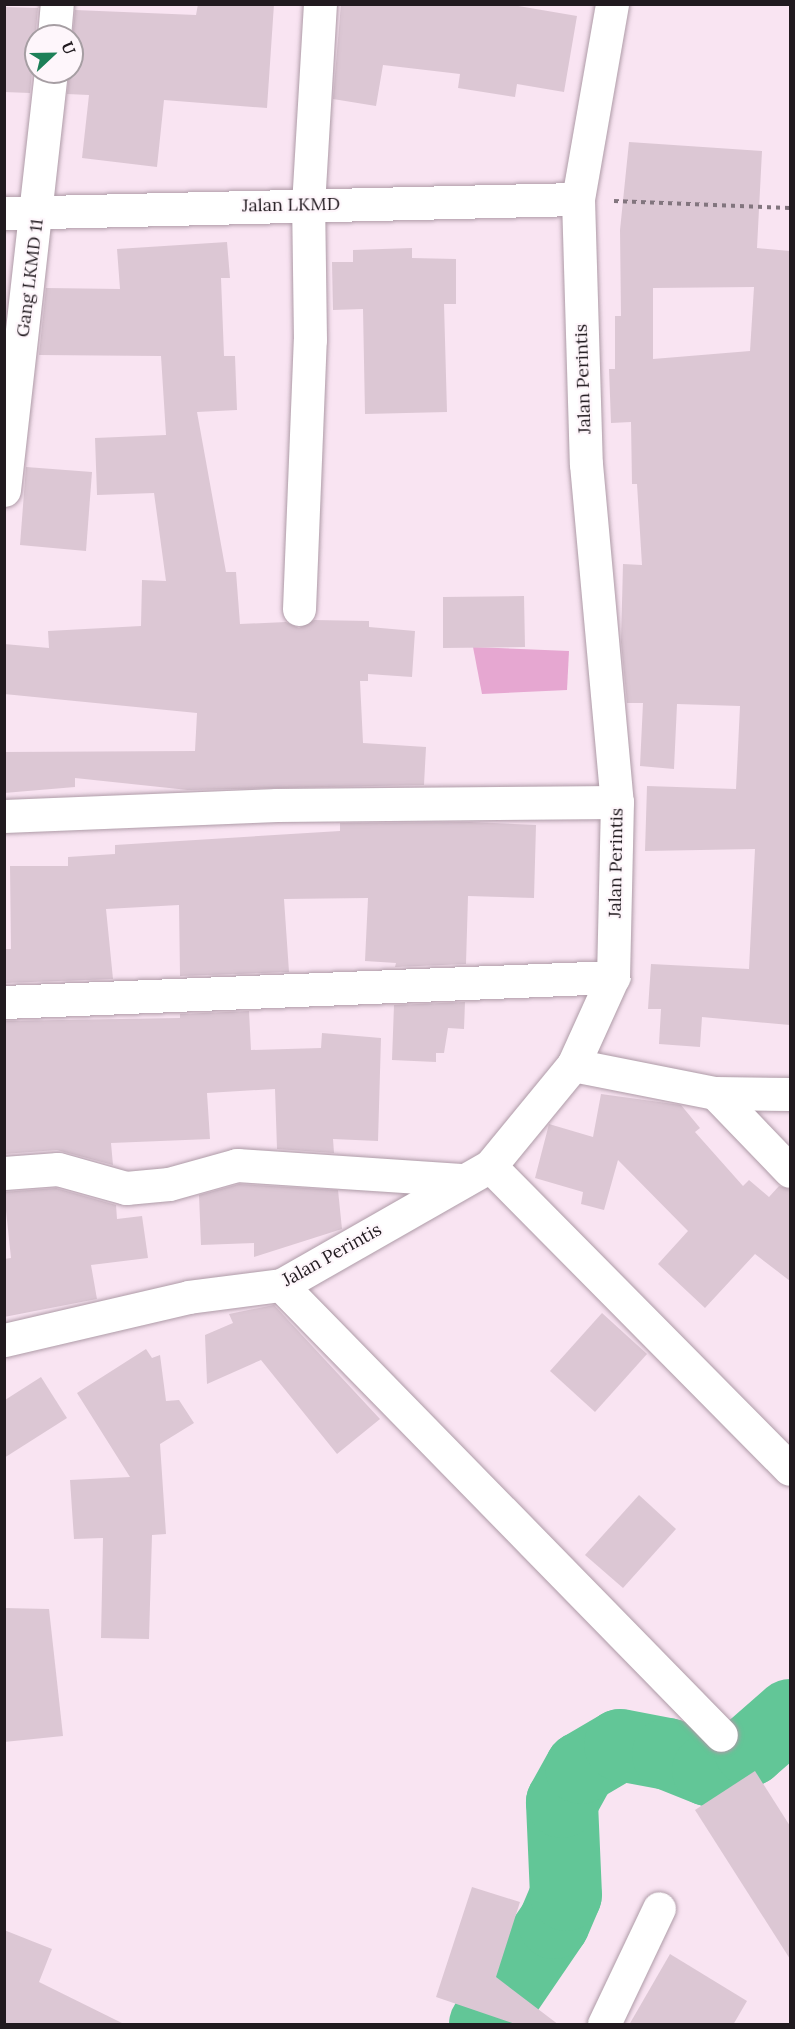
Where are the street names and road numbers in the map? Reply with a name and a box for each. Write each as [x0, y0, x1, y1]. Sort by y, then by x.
street label: Jalan LKMD [242, 193, 340, 217]
street label: Gang LKMD 11 [12, 218, 48, 338]
street label: Jalan Perintis [570, 324, 596, 434]
street label: Jalan Perintis [604, 808, 628, 918]
street label: Jalan Perintis [279, 1219, 385, 1291]

